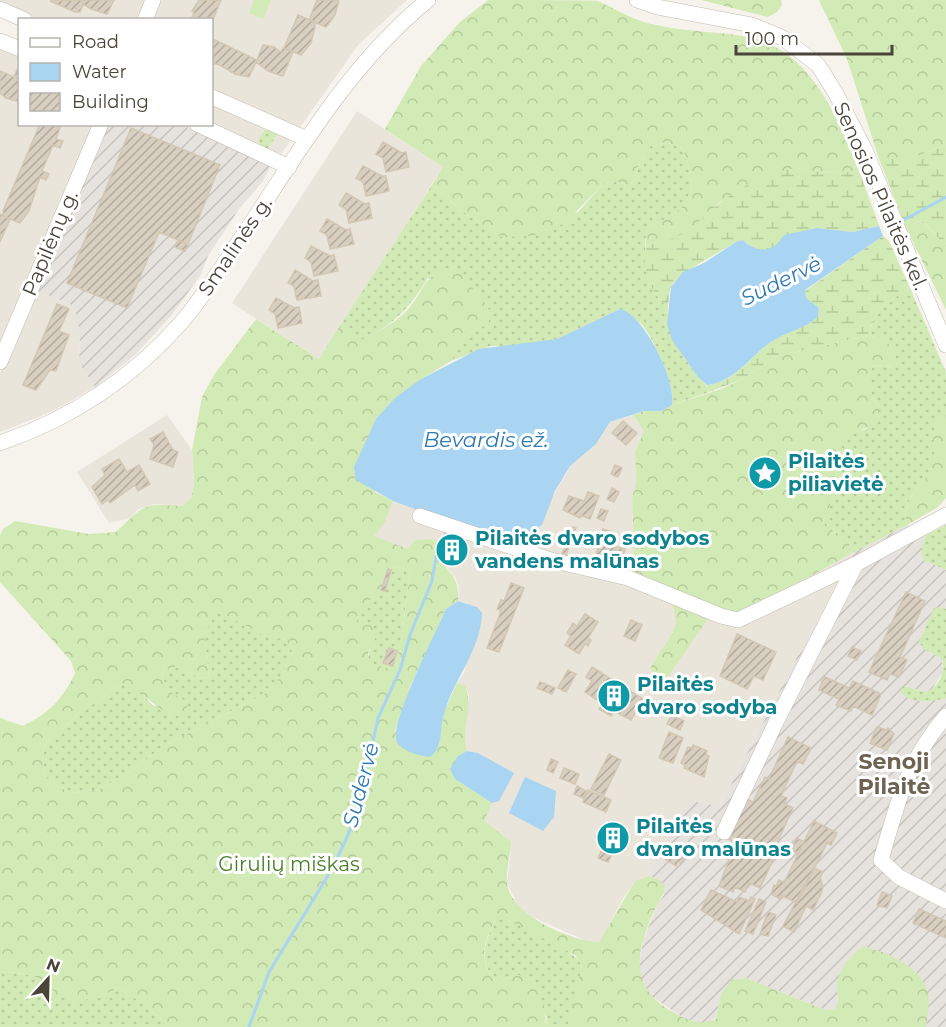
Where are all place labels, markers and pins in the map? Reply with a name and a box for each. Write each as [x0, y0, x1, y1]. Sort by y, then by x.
place label: Pilaitės piliavietė [788, 449, 884, 496]
place icon: Pilaitės piliavietė [747, 455, 783, 491]
place label: Pilaitės dvaro sodybos vandens malūnas [474, 526, 710, 573]
building icon: Pilaitės dvaro sodybos vandens malūnas [434, 532, 470, 568]
place label: Pilaitės dvaro sodyba [637, 672, 777, 719]
building icon: Pilaitės dvaro sodyba [596, 678, 632, 714]
place label: Pilaitės dvaro malūnas [636, 814, 791, 861]
building icon: Pilaitės dvaro malūnas [595, 820, 631, 856]

